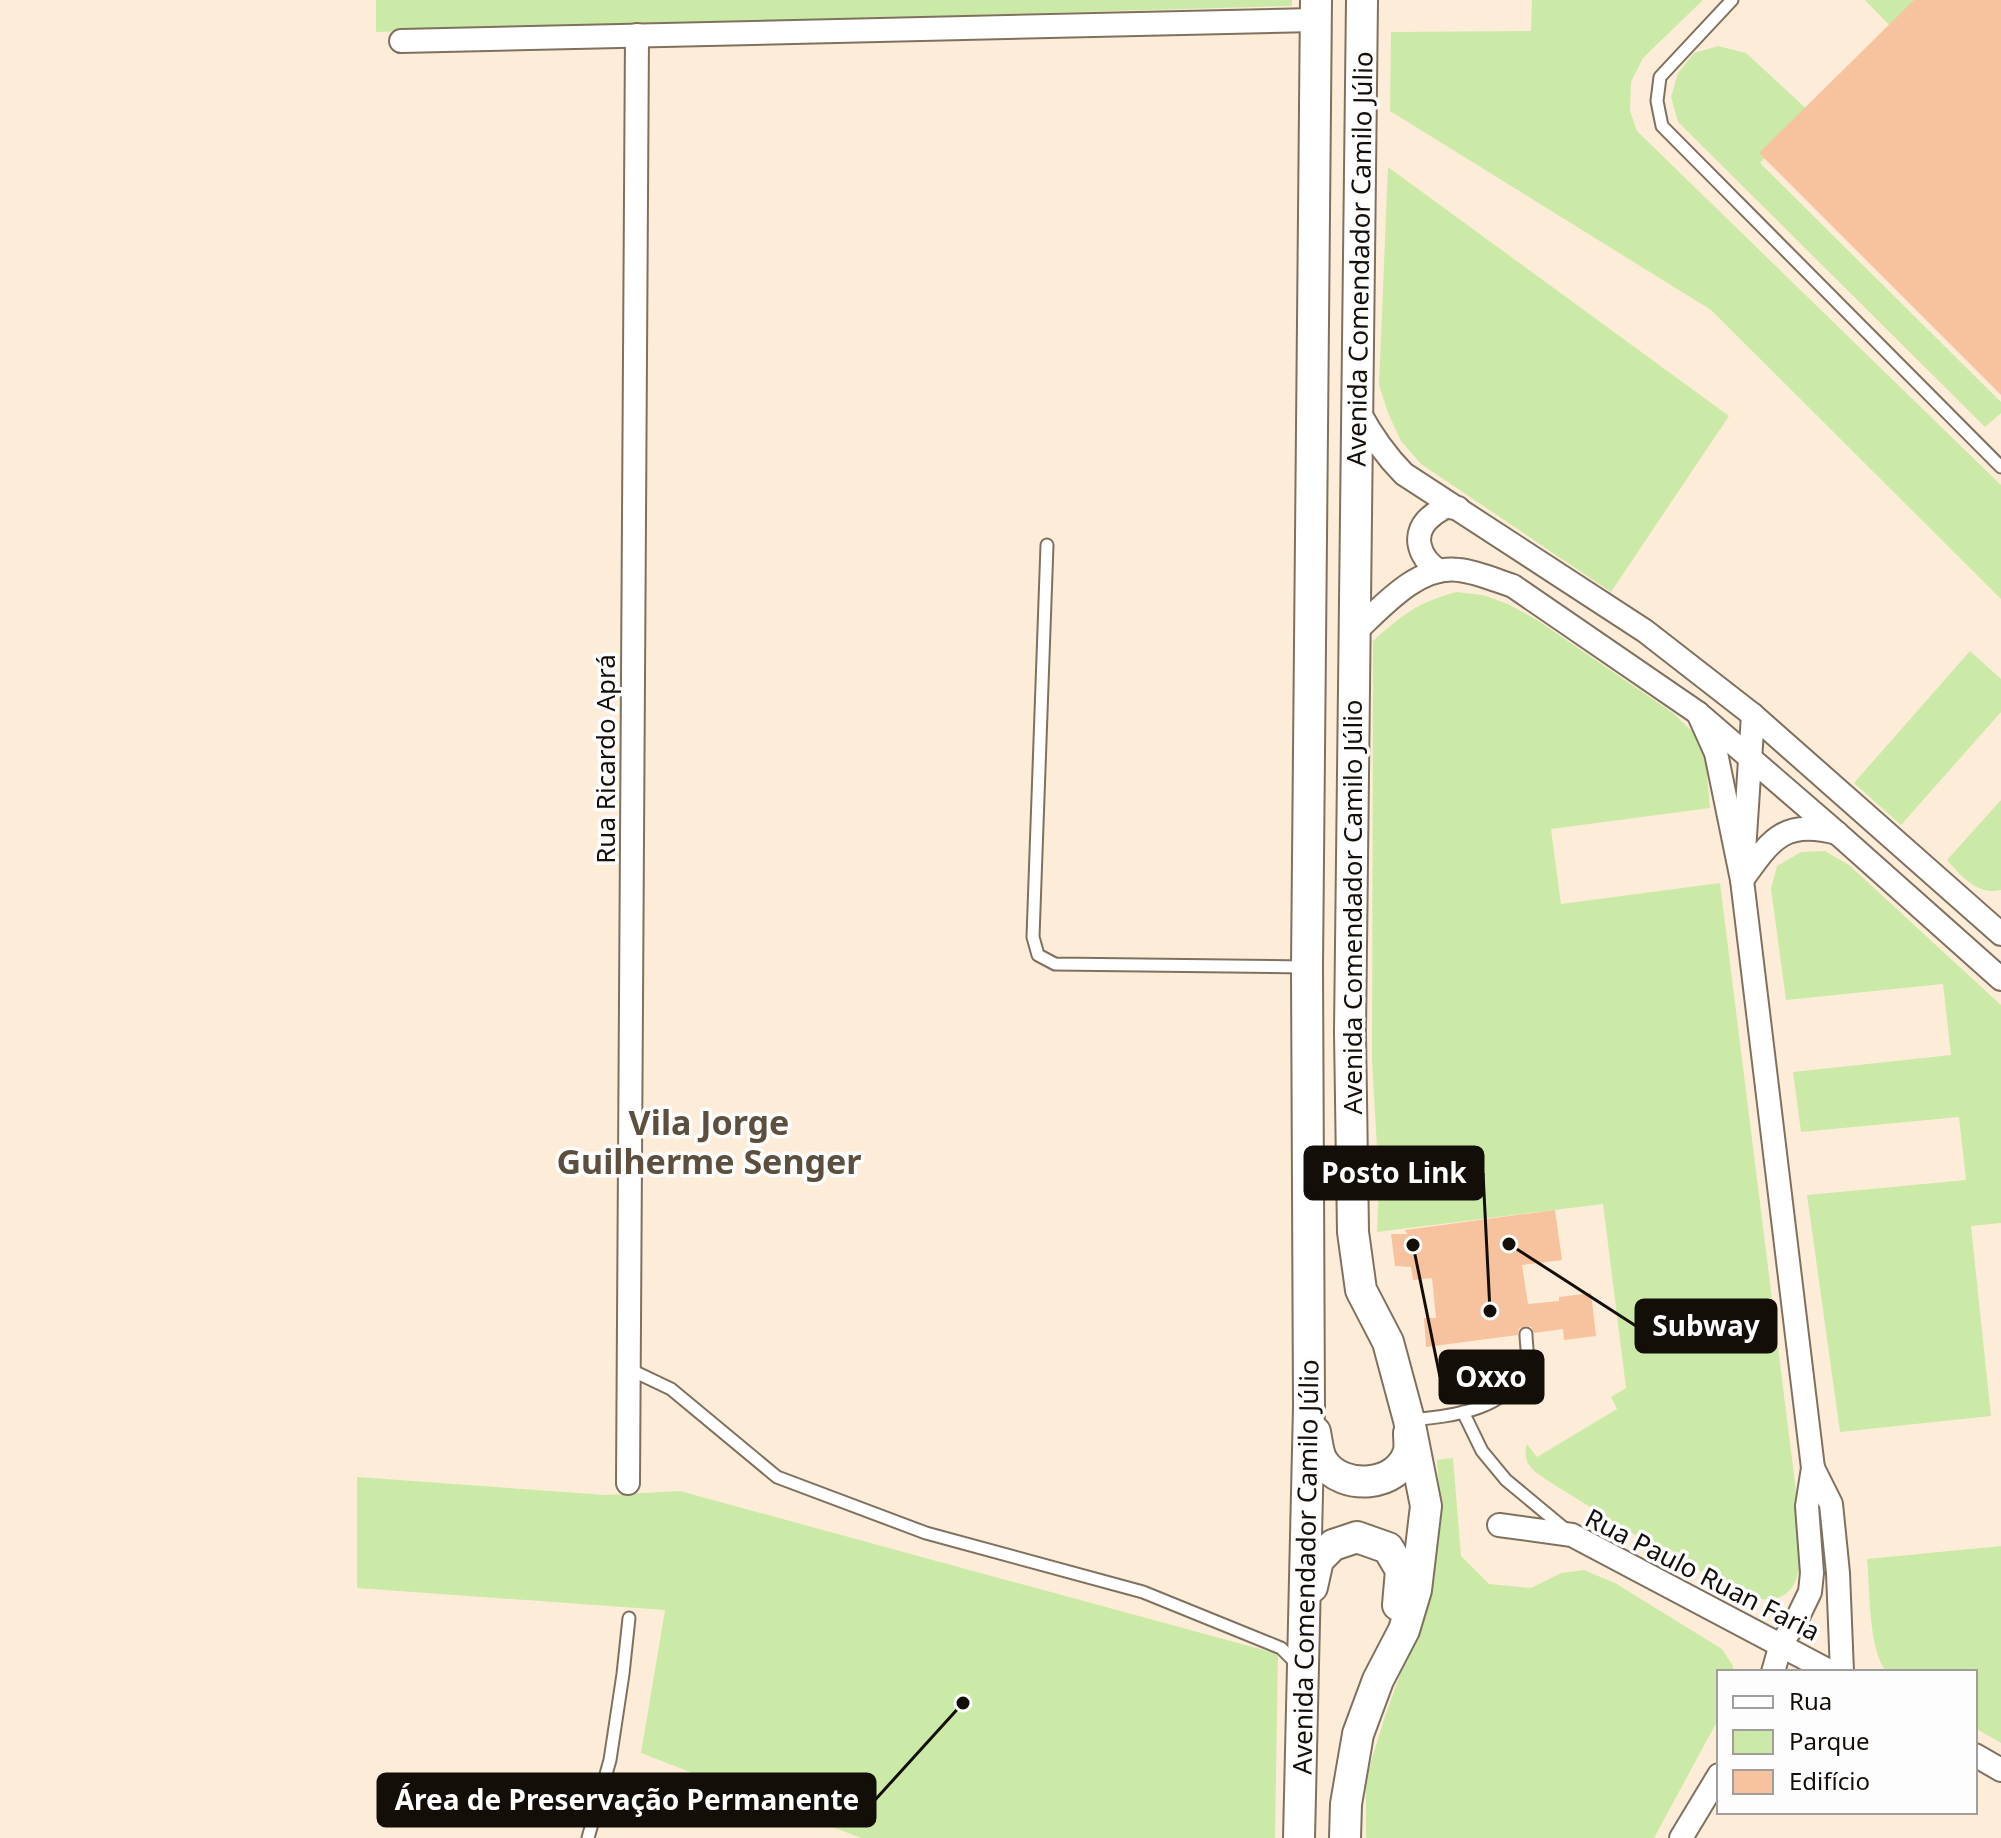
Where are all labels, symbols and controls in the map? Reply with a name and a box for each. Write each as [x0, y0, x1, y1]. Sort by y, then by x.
street label: Avenida Comendador Camilo Júlio [1337, 51, 1381, 467]
street label: Rua Ricardo Aprá [587, 654, 623, 864]
street label: Avenida Comendador Camilo Júlio [1334, 699, 1370, 1115]
district label: Vila Jorge Guilherme Senger [556, 1099, 862, 1184]
callout: Posto Link [1305, 1147, 1483, 1199]
text: Posto Link [1321, 1153, 1467, 1191]
callout: Subway [1636, 1300, 1776, 1352]
text: Subway [1652, 1306, 1760, 1344]
callout: Oxxo [1440, 1351, 1543, 1403]
text: Oxxo [1455, 1357, 1527, 1395]
street label: Avenida Comendador Camilo Júlio [1283, 1359, 1327, 1775]
street label: Rua Paulo Ruan Faria [1579, 1499, 1827, 1649]
legend [1717, 1670, 1977, 1814]
text: Rua [1789, 1684, 1832, 1717]
text: Parque [1789, 1724, 1870, 1757]
text: Edifício [1789, 1764, 1870, 1797]
callout: Área de Preservação Permanente [378, 1774, 875, 1826]
text: Área de Preservação Permanente [395, 1780, 859, 1818]

